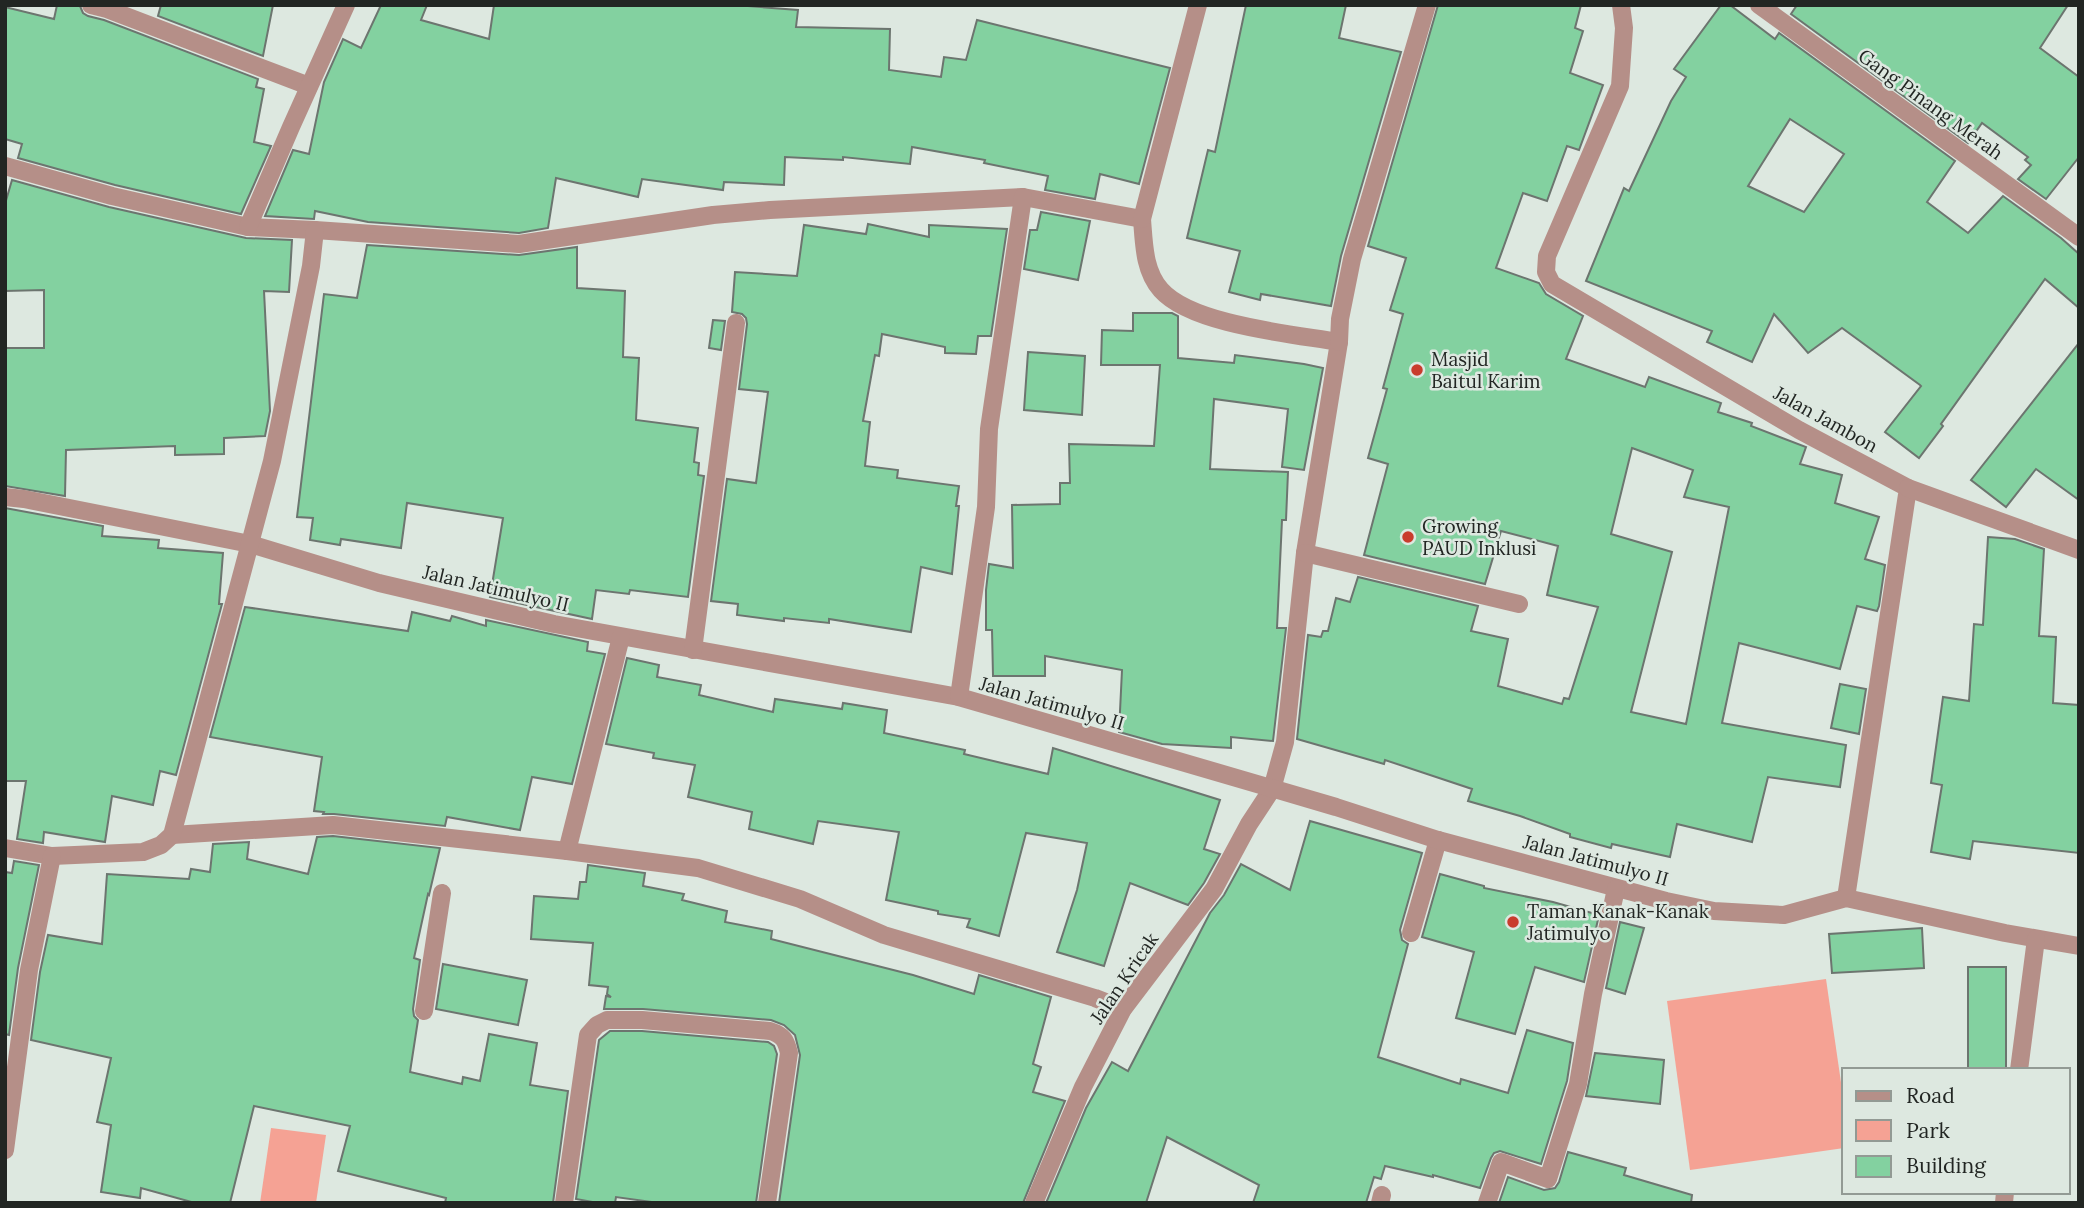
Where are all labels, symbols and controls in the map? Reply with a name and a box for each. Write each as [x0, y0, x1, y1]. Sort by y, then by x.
street label: Gang Pinang Merah [1854, 43, 2008, 165]
place label: Masjid Baitul Karim [1431, 347, 1540, 393]
marker: Masjid Baitul Karim [1409, 362, 1425, 378]
street label: Jalan Jambon [1769, 380, 1882, 457]
place label: Growing PAUD Inklusi [1422, 514, 1536, 560]
marker: Growing PAUD Inklusi [1400, 529, 1416, 545]
street label: Jalan Jatimulyo II [420, 559, 571, 616]
street label: Jalan Jatimulyo II [976, 671, 1127, 735]
street label: Jalan Jatimulyo II [1520, 829, 1671, 891]
place label: Taman Kanak-Kanak Jatimulyo [1526, 899, 1710, 945]
marker: Taman Kanak-Kanak Jatimulyo [1505, 914, 1521, 930]
street label: Jalan Kricak [1084, 927, 1164, 1029]
legend [1842, 1068, 2070, 1194]
text: Road [1906, 1082, 1955, 1109]
text: Park [1906, 1117, 1950, 1144]
text: Building [1906, 1152, 1986, 1179]

